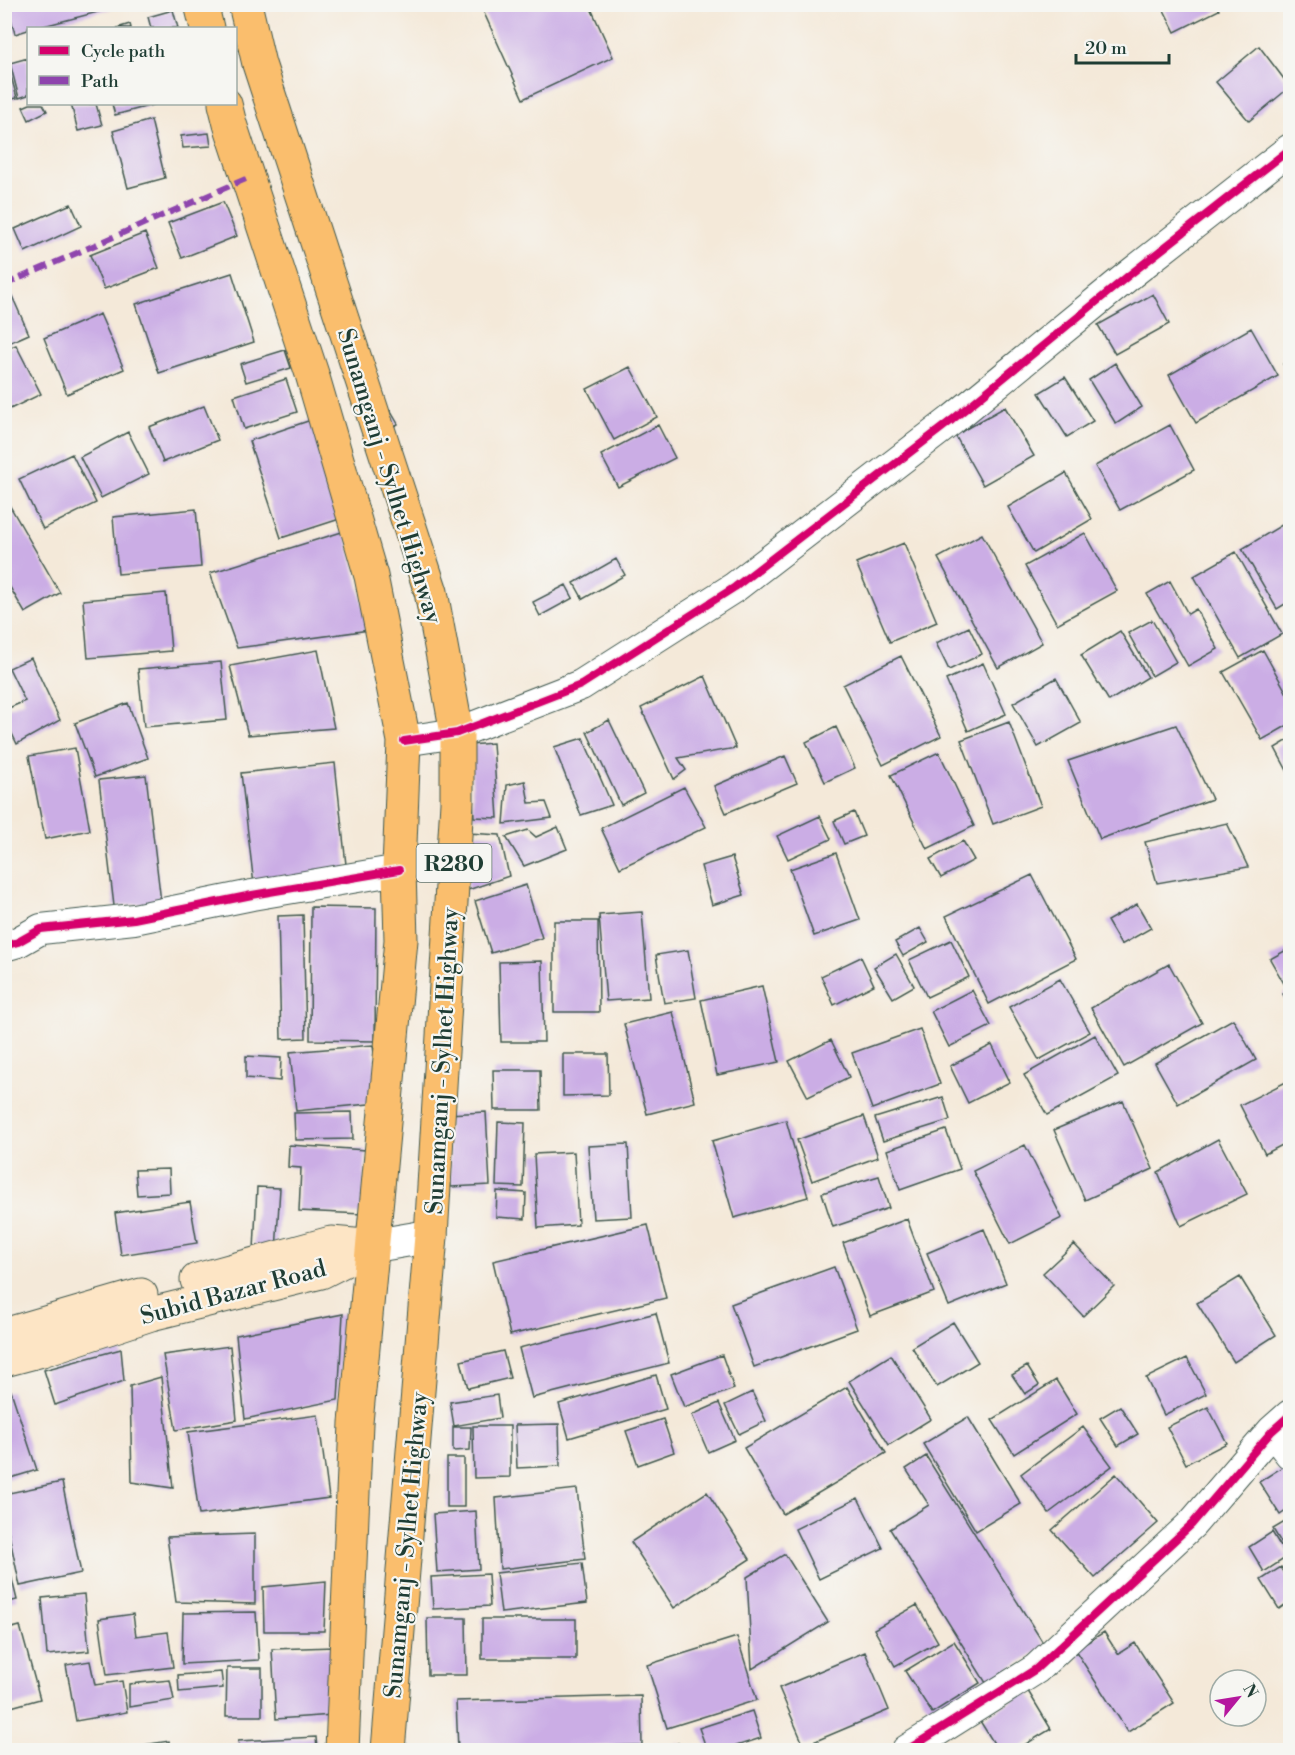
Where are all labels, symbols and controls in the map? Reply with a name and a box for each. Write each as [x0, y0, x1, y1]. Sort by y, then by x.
legend [27, 27, 237, 105]
scale bar [1076, 27, 1169, 65]
text: 20 m [1085, 37, 1127, 60]
text: Cycle path [81, 40, 165, 63]
text: Path [81, 70, 119, 93]
street label: Sunamganj - Sylhet Highway [330, 325, 448, 628]
road number: R280 [416, 844, 492, 882]
street label: Sunamganj - Sylhet Highway [420, 907, 466, 1215]
street label: Subid Bazar Road [137, 1254, 330, 1332]
street label: Sunamganj - Sylhet Highway [379, 1390, 435, 1699]
north arrow [1208, 1668, 1268, 1728]
text: N [1238, 1681, 1262, 1702]

